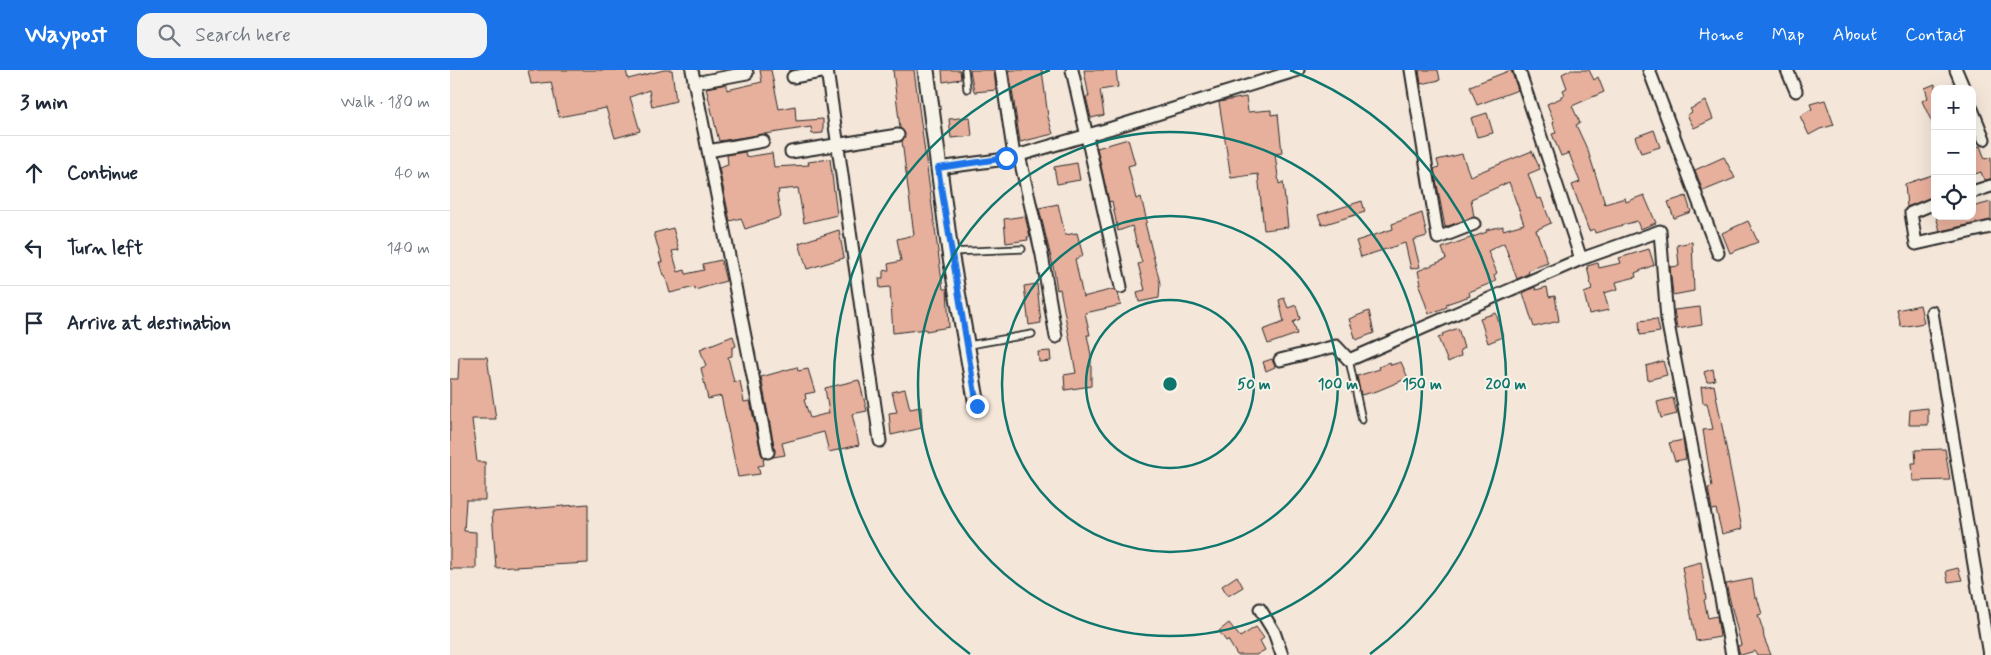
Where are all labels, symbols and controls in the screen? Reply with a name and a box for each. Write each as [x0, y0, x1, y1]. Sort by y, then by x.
search box [137, 13, 487, 58]
text: Waypost [25, 20, 107, 51]
icon: search [155, 21, 183, 49]
text: Search here [195, 23, 291, 48]
text: Home [1699, 23, 1744, 47]
text: Map [1772, 23, 1805, 47]
text: About [1833, 23, 1877, 47]
text: Contact [1905, 23, 1966, 47]
map controls [1931, 85, 1976, 220]
button: + [1931, 85, 1976, 130]
text: 3 min [20, 89, 68, 117]
text: Walk · 180 m [341, 92, 430, 113]
button: − [1931, 130, 1976, 175]
route start [995, 147, 1018, 170]
icon: ahead [20, 159, 48, 187]
text: Continue [67, 161, 138, 186]
text: 40 m [394, 163, 430, 184]
button: locate [1931, 175, 1976, 220]
icon: left [20, 234, 48, 262]
text: Turn left [67, 236, 143, 261]
text: 140 m [386, 238, 430, 259]
icon: arrive [20, 309, 48, 337]
text: Arrive at destination [67, 311, 231, 336]
centre of rings [1161, 375, 1179, 393]
text: 50 m [1237, 375, 1271, 395]
text: 100 m [1318, 375, 1358, 395]
text: 150 m [1402, 375, 1442, 395]
text: 200 m [1486, 375, 1527, 395]
route end [966, 395, 989, 418]

